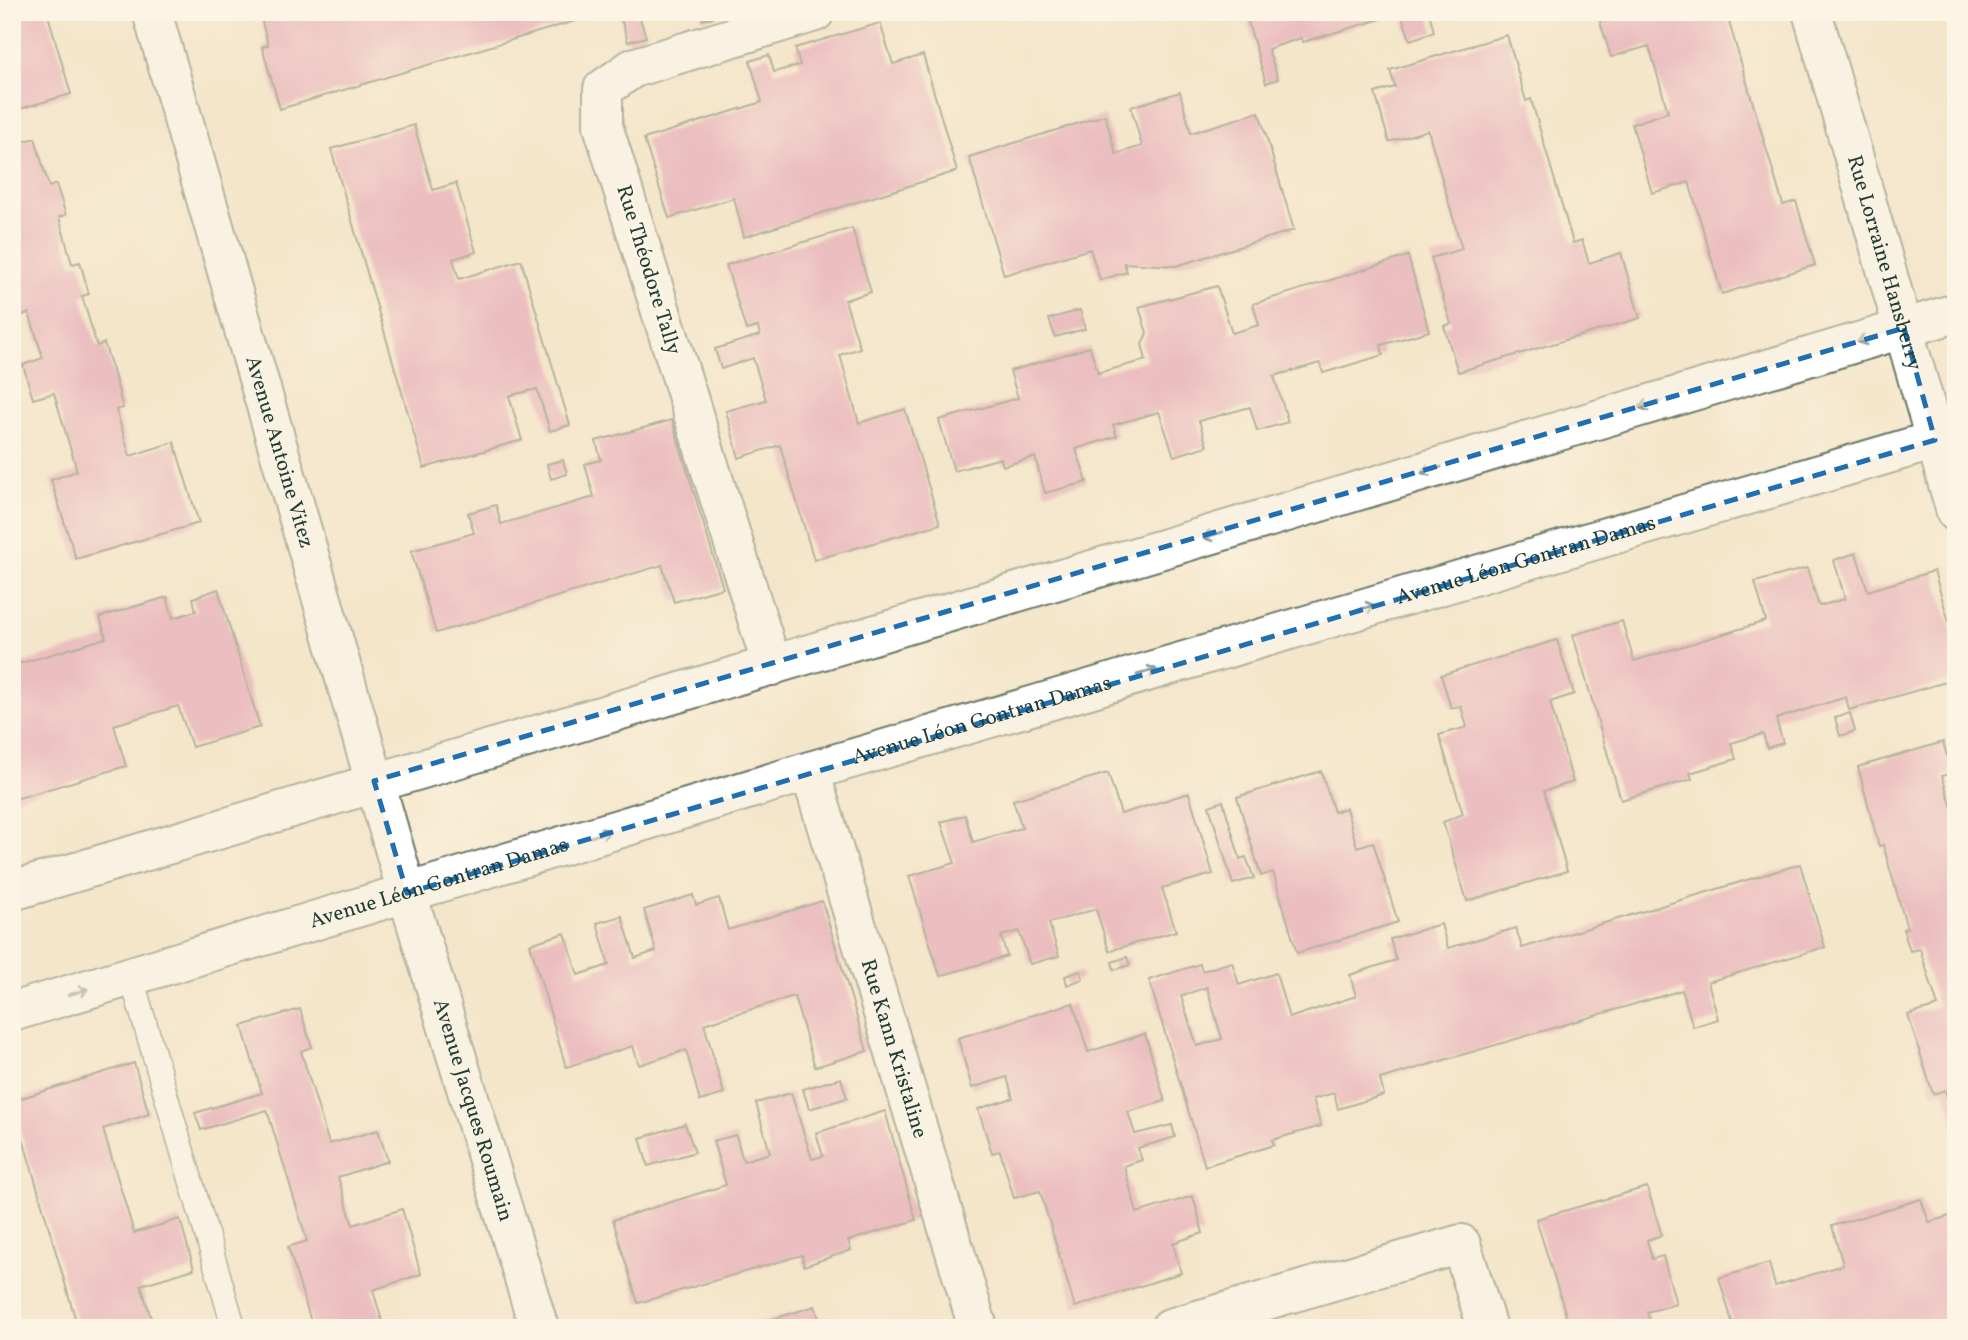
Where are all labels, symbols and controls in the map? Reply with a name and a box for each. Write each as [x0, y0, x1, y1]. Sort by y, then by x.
street label: Rue Lorraine Hansberry [1839, 152, 1929, 374]
street label: Rue Théodore Tally [608, 182, 688, 359]
one-way arrow [1856, 334, 1878, 347]
street label: Avenue Antoine Vitez [238, 353, 321, 551]
one-way arrow [1638, 399, 1660, 412]
one-way arrow [1420, 464, 1442, 477]
street label: Avenue Léon Gontran Damas [1393, 509, 1659, 612]
one-way arrow [1202, 529, 1224, 542]
one-way arrow [1354, 600, 1376, 613]
one-way arrow [1136, 664, 1158, 677]
street label: Avenue Léon Gontran Damas [849, 669, 1115, 772]
one-way arrow [589, 827, 611, 840]
street label: Avenue Léon Gontran Damas [306, 830, 572, 936]
street label: Rue Kann Kristaline [853, 956, 934, 1142]
one-way arrow [66, 985, 88, 998]
street label: Avenue Jacques Roumain [425, 995, 520, 1225]

